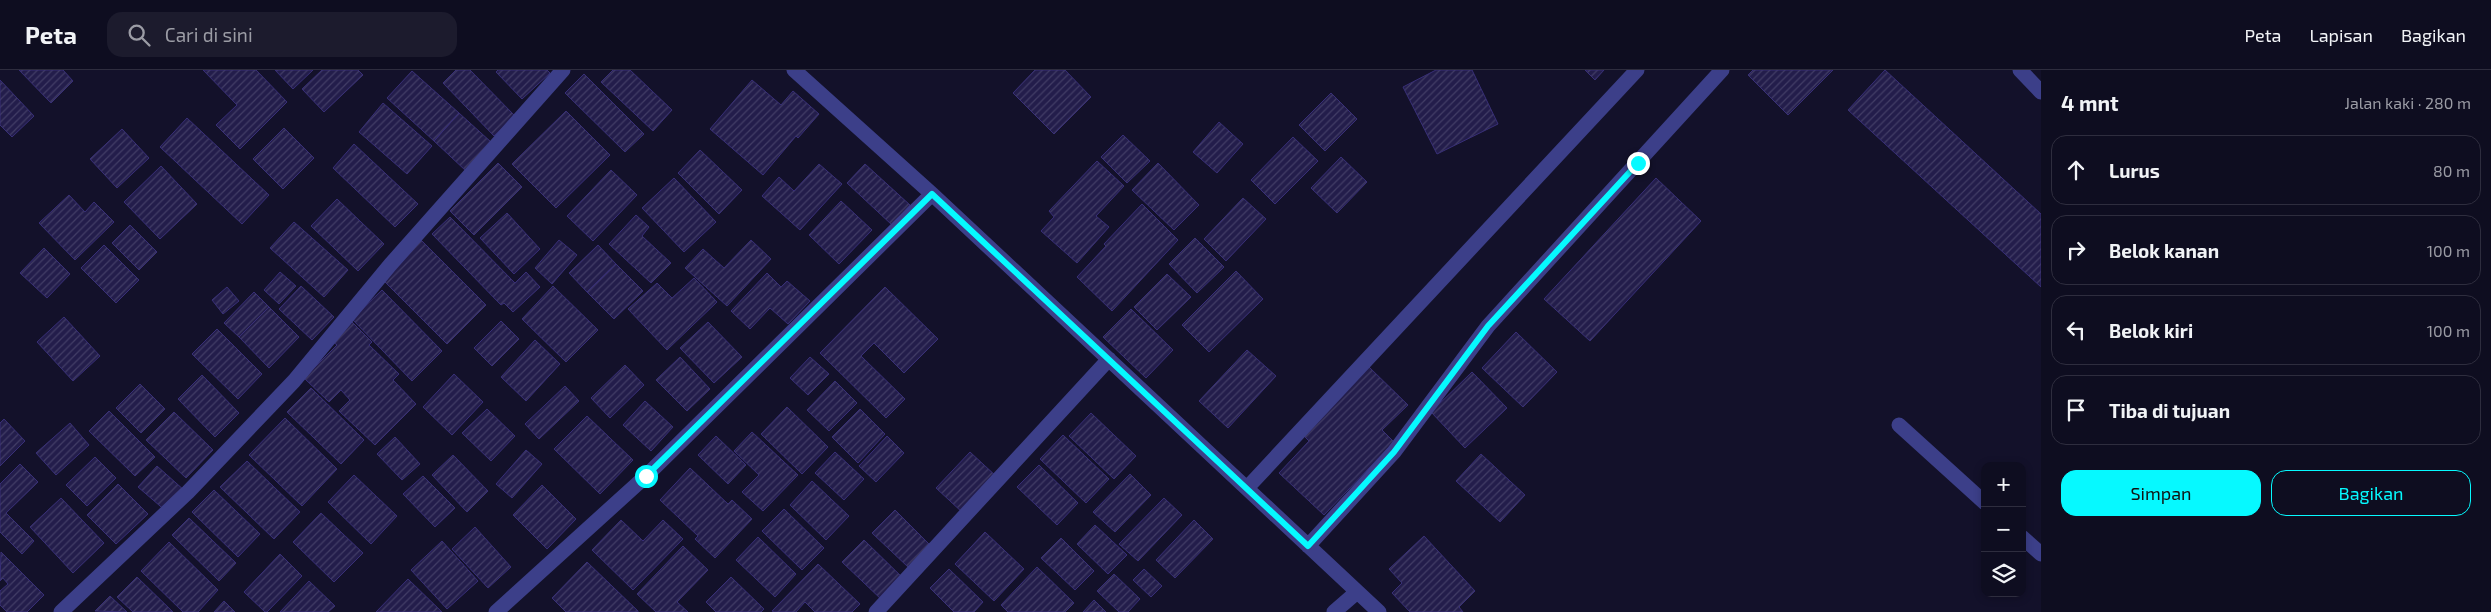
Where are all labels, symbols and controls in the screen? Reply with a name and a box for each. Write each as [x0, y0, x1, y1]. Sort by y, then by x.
search box [107, 12, 457, 57]
text: Peta [25, 20, 77, 49]
icon: search [125, 21, 153, 49]
text: Cari di sini [165, 23, 253, 46]
text: Peta [2244, 24, 2281, 46]
text: Lapisan [2309, 24, 2373, 46]
text: Bagikan [2401, 24, 2466, 46]
text: 4 mnt [2061, 90, 2119, 115]
text: Jalan kaki · 280 m [2344, 93, 2471, 112]
route end [1627, 152, 1650, 175]
icon: ahead [2062, 156, 2090, 184]
text: Lurus [2109, 159, 2160, 182]
text: 80 m [2433, 161, 2470, 180]
icon: right [2062, 236, 2090, 264]
text: Belok kanan [2109, 239, 2219, 262]
text: 100 m [2427, 241, 2470, 260]
icon: left [2062, 316, 2090, 344]
text: Belok kiri [2109, 319, 2193, 342]
text: 100 m [2427, 321, 2470, 340]
icon: arrive [2062, 396, 2090, 424]
text: Tiba di tujuan [2109, 399, 2230, 422]
map controls [1981, 462, 2026, 597]
button: + [1981, 462, 2026, 507]
route start [635, 465, 658, 488]
button: Simpan [2061, 470, 2261, 516]
button: Bagikan [2271, 470, 2471, 516]
button: − [1981, 507, 2026, 552]
button: layers [1981, 552, 2026, 597]

